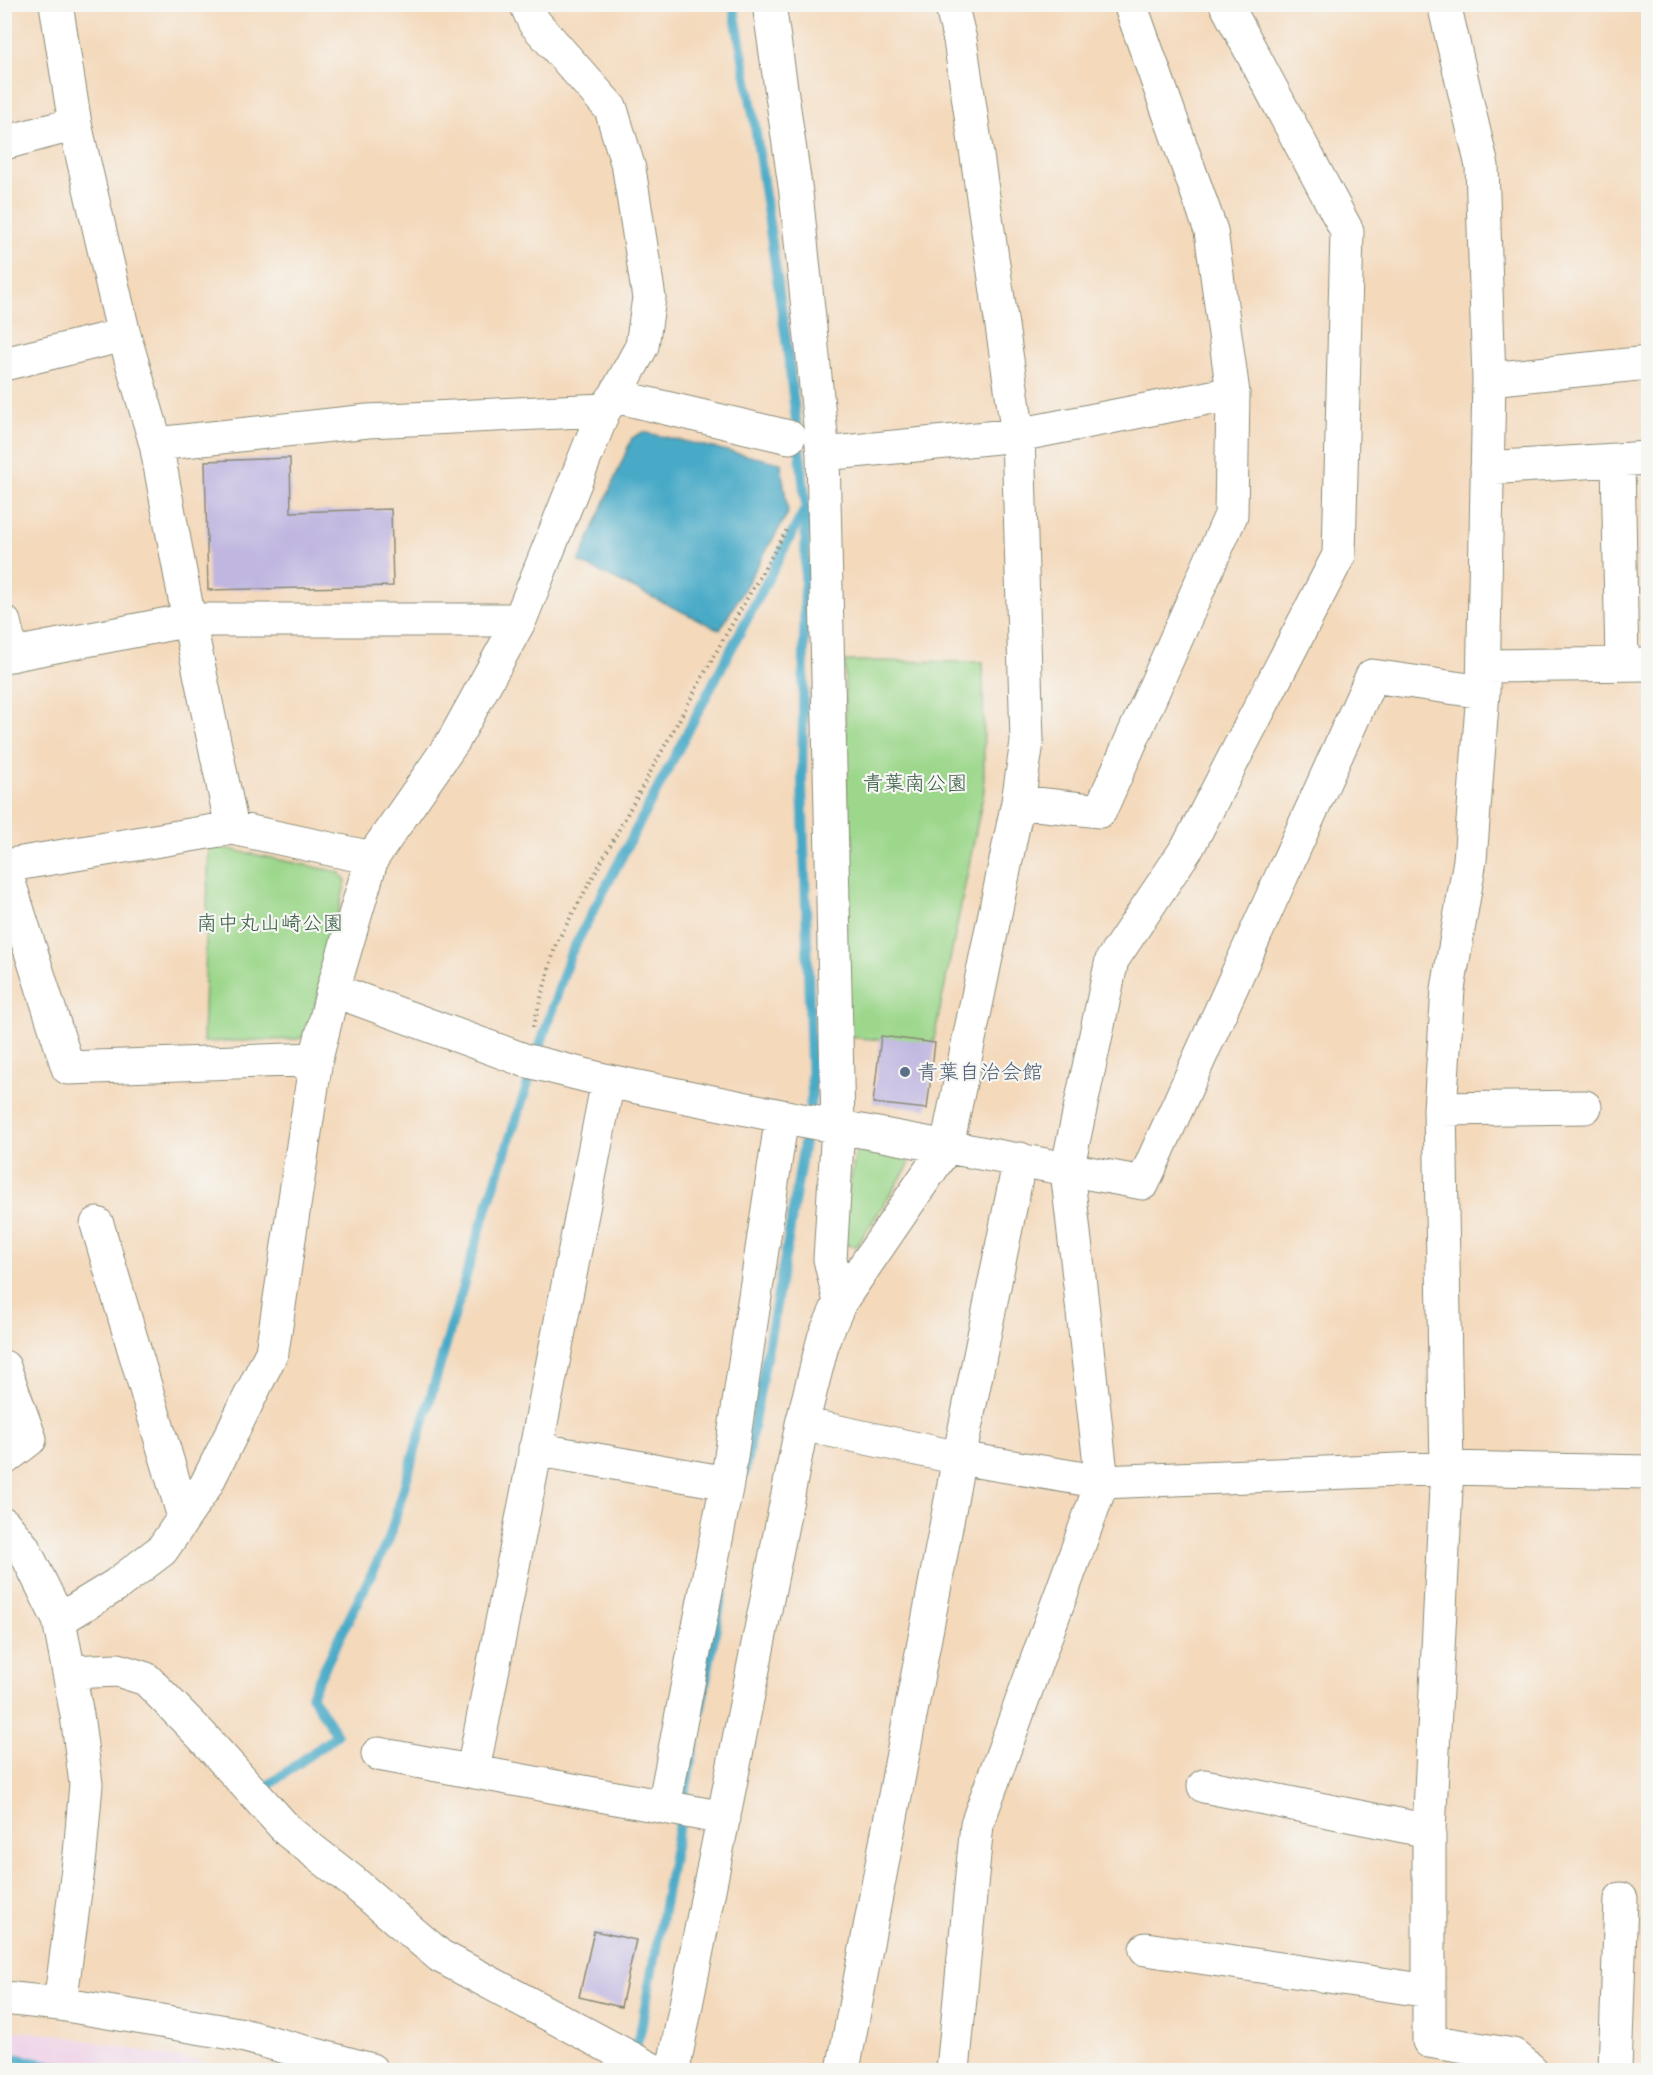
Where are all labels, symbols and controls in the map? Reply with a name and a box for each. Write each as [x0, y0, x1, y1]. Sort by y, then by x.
park label: 青葉南公園 [863, 770, 968, 795]
park label: 南中丸山崎公園 [197, 910, 344, 935]
place label: 青葉自治会館 [917, 1059, 1043, 1084]
marker: 青葉自治会館 [898, 1065, 912, 1079]

